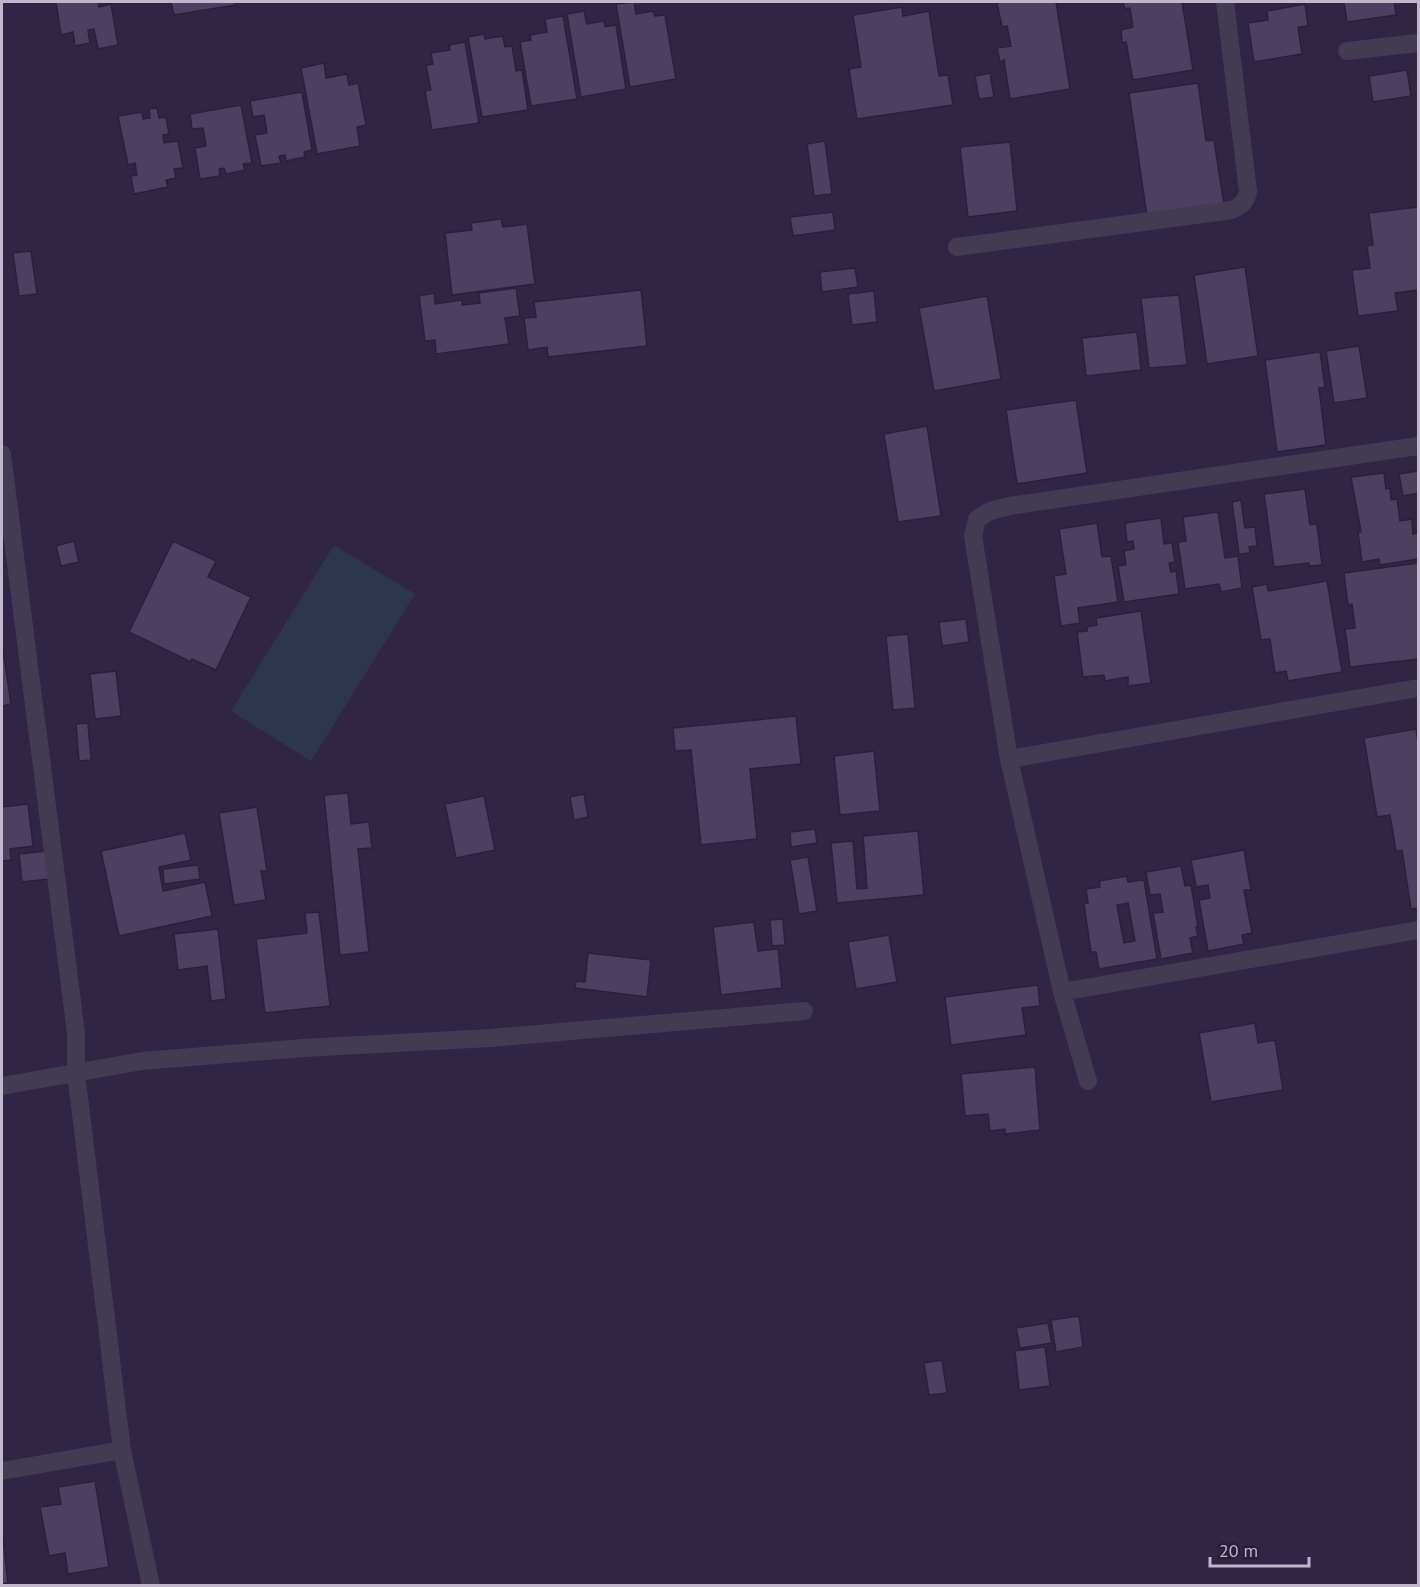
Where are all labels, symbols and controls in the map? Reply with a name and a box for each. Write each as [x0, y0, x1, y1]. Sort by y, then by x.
scale bar [1210, 1530, 1309, 1568]
text: 20 m [1219, 1539, 1258, 1562]

